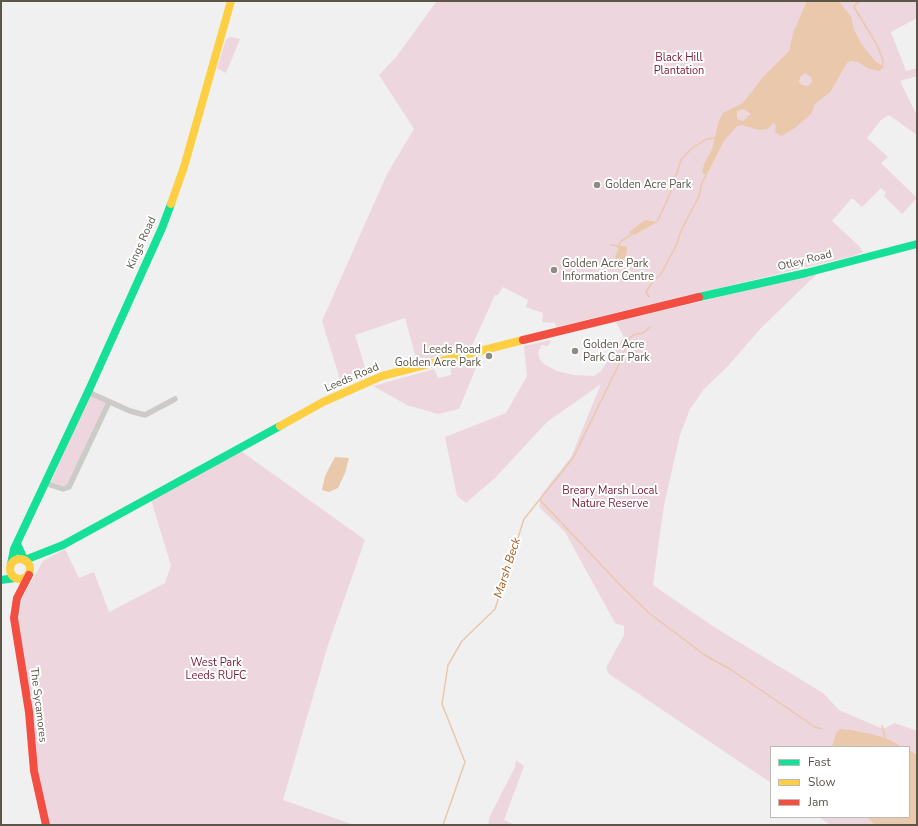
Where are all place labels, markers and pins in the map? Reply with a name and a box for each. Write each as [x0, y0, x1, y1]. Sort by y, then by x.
place label: Golden Acre Park [605, 178, 691, 192]
marker: Golden Acre Park [592, 180, 602, 190]
place label: Golden Acre Park Information Centre [562, 257, 654, 283]
marker: Golden Acre Park Information Centre [549, 265, 559, 275]
place label: Golden Acre Park Car Park [583, 338, 650, 364]
place label: Leeds Road Golden Acre Park [395, 343, 481, 369]
marker: Golden Acre Park Car Park [570, 346, 580, 356]
marker: Leeds Road Golden Acre Park [484, 351, 494, 361]

